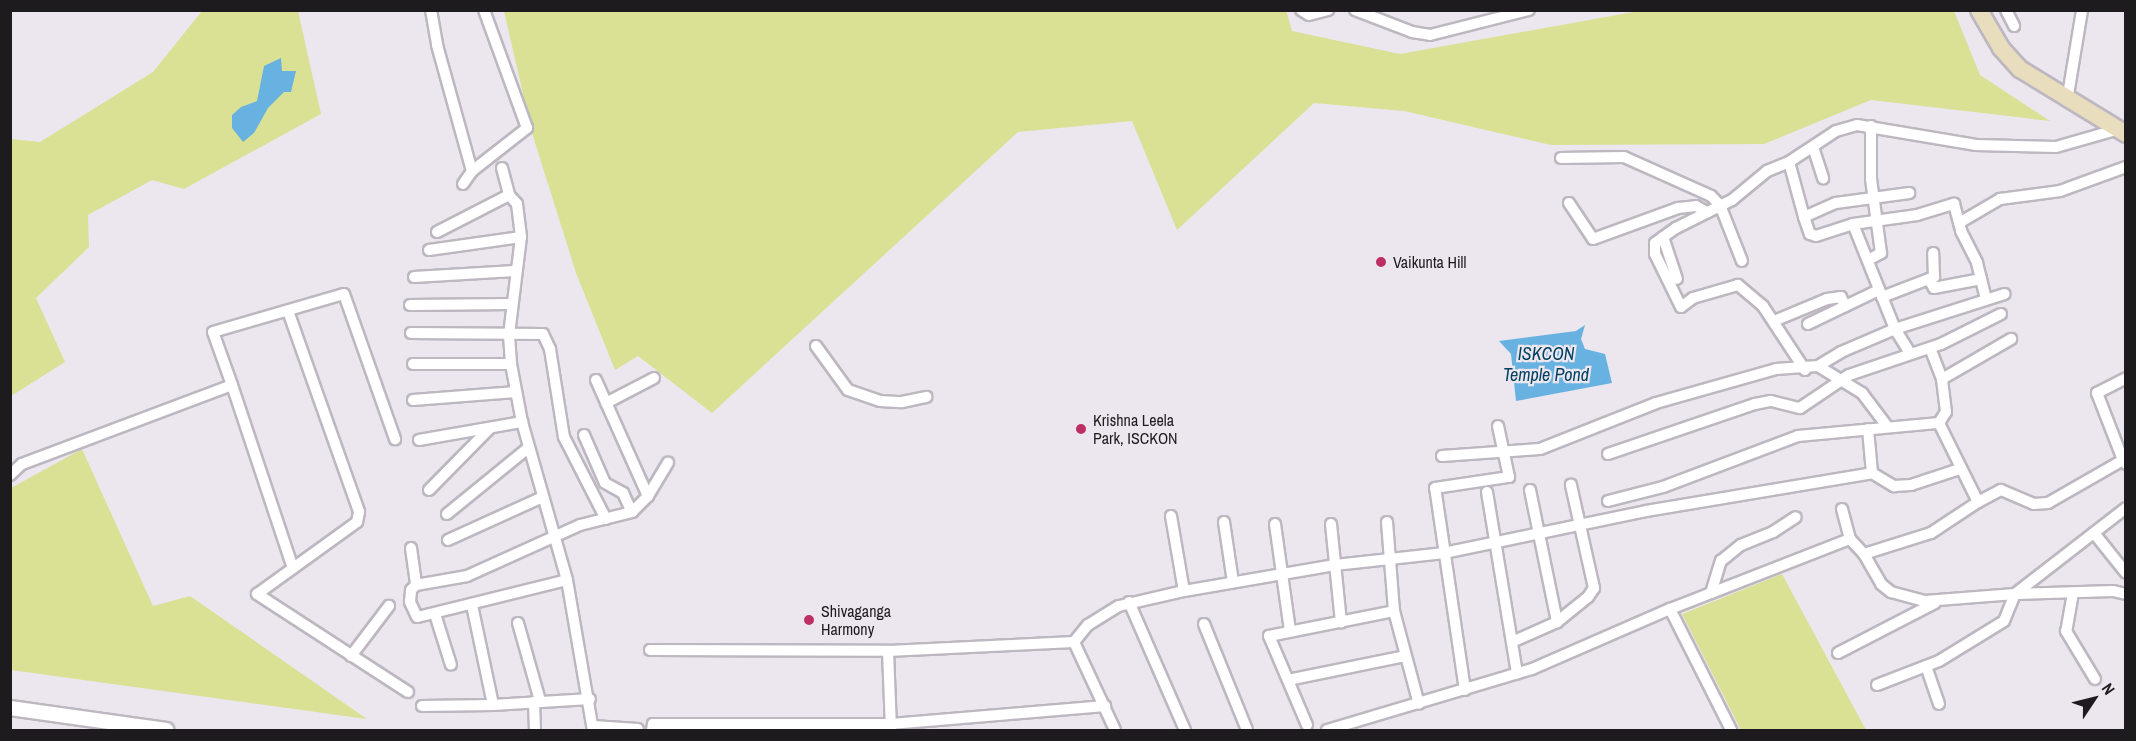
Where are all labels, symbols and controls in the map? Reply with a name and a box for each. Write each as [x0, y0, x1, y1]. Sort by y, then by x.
place label: Vaikunta Hill [1393, 252, 1466, 272]
marker: Vaikunta Hill [1374, 255, 1388, 269]
water label: ISKCON Temple Pond [1503, 344, 1589, 386]
place label: Krishna Leela Park, ISCKON [1093, 410, 1178, 448]
marker: Krishna Leela Park, ISCKON [1074, 422, 1088, 436]
place label: Shivaganga Harmony [821, 601, 891, 639]
marker: Shivaganga Harmony [802, 613, 816, 627]
north arrow [2064, 669, 2124, 729]
text: N [2097, 678, 2120, 699]

